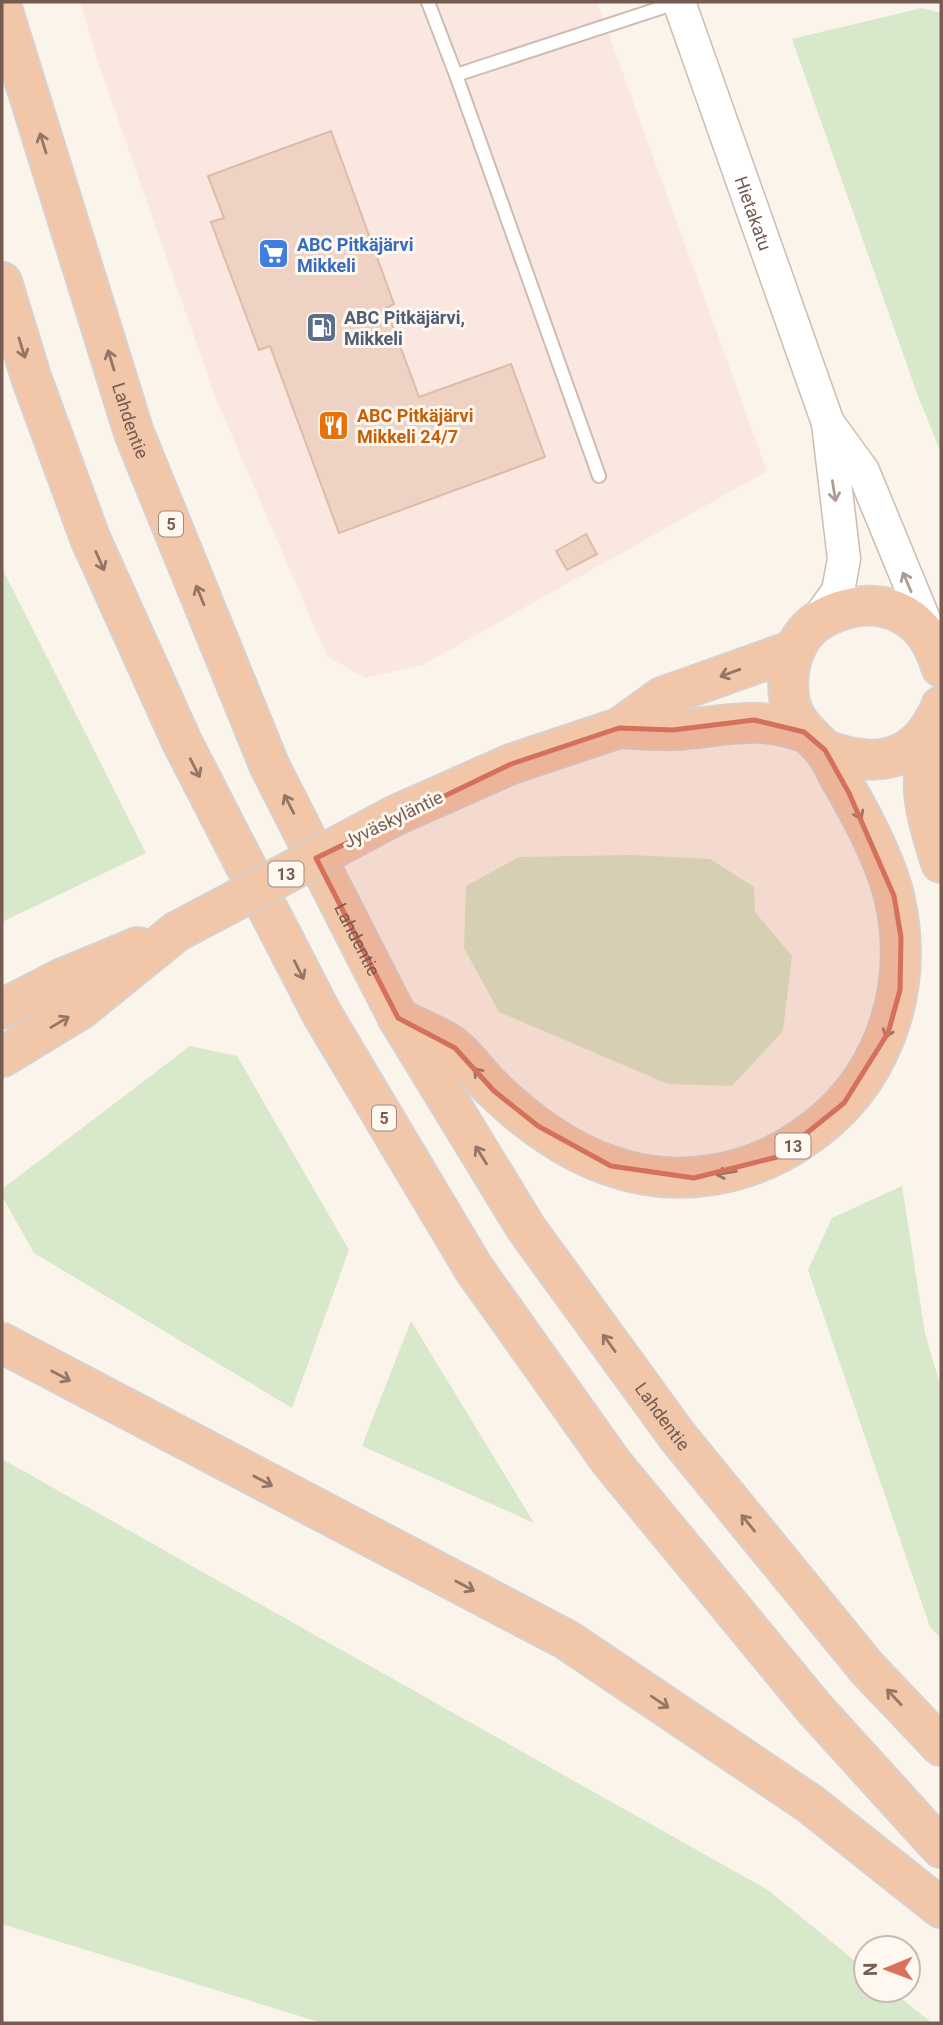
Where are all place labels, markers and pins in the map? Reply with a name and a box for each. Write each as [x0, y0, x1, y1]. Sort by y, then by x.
place label: ABC Pitkäjärvi Mikkeli [297, 234, 413, 276]
supermarket icon: ABC Pitkäjärvi Mikkeli [257, 237, 291, 271]
place label: ABC Pitkäjärvi, Mikkeli [344, 307, 465, 349]
fuel station icon: ABC Pitkäjärvi, Mikkeli [304, 310, 338, 344]
place label: ABC Pitkäjärvi Mikkeli 24/7 [357, 405, 473, 447]
restaurant icon: ABC Pitkäjärvi Mikkeli 24/7 [317, 408, 351, 442]

